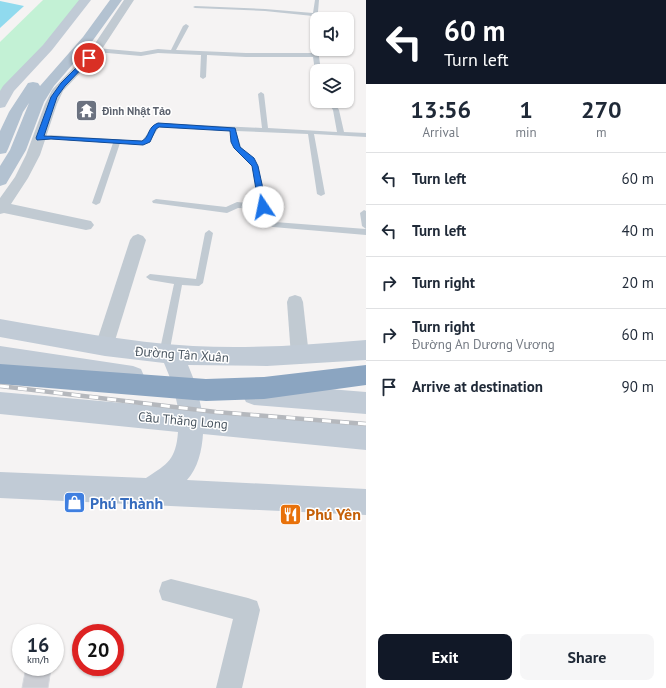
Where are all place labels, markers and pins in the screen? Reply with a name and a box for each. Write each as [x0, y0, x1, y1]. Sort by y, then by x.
pin [72, 41, 106, 75]
temple icon: Đình Nhật Tảo [74, 98, 100, 124]
place label: Đình Nhật Tảo [101, 104, 171, 118]
shop icon: Phú Thành [62, 490, 88, 516]
place label: Phú Thành [90, 493, 163, 513]
restaurant icon: Phú Yên [277, 501, 303, 527]
place label: Phú Yên [306, 504, 361, 524]

